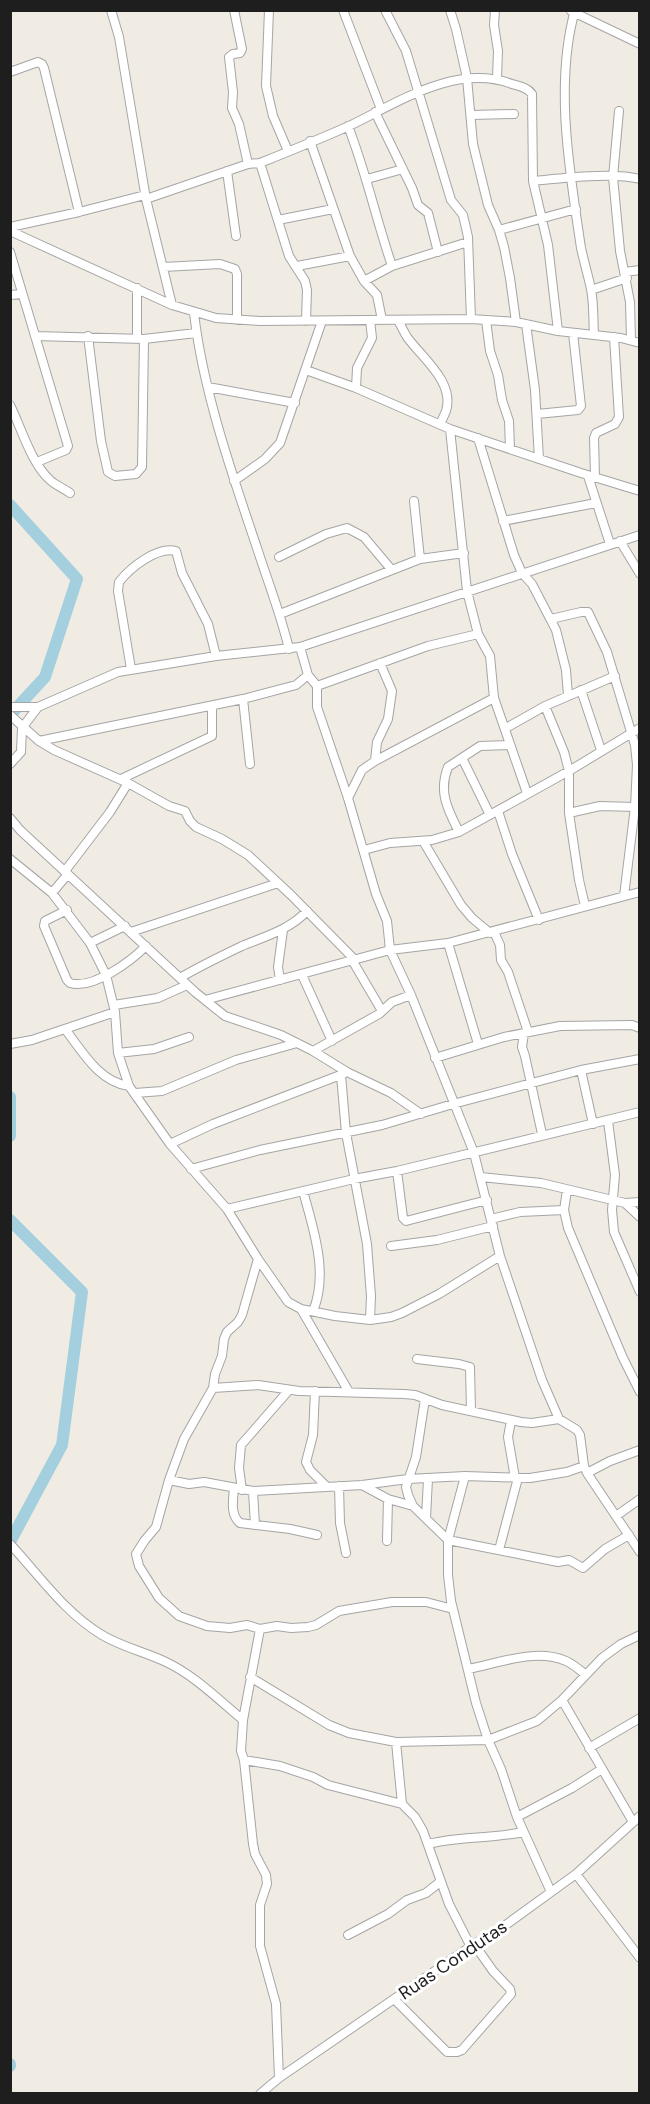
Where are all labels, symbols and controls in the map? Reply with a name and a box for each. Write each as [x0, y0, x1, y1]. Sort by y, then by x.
street label: Ruas Condutas [394, 1915, 512, 2005]

